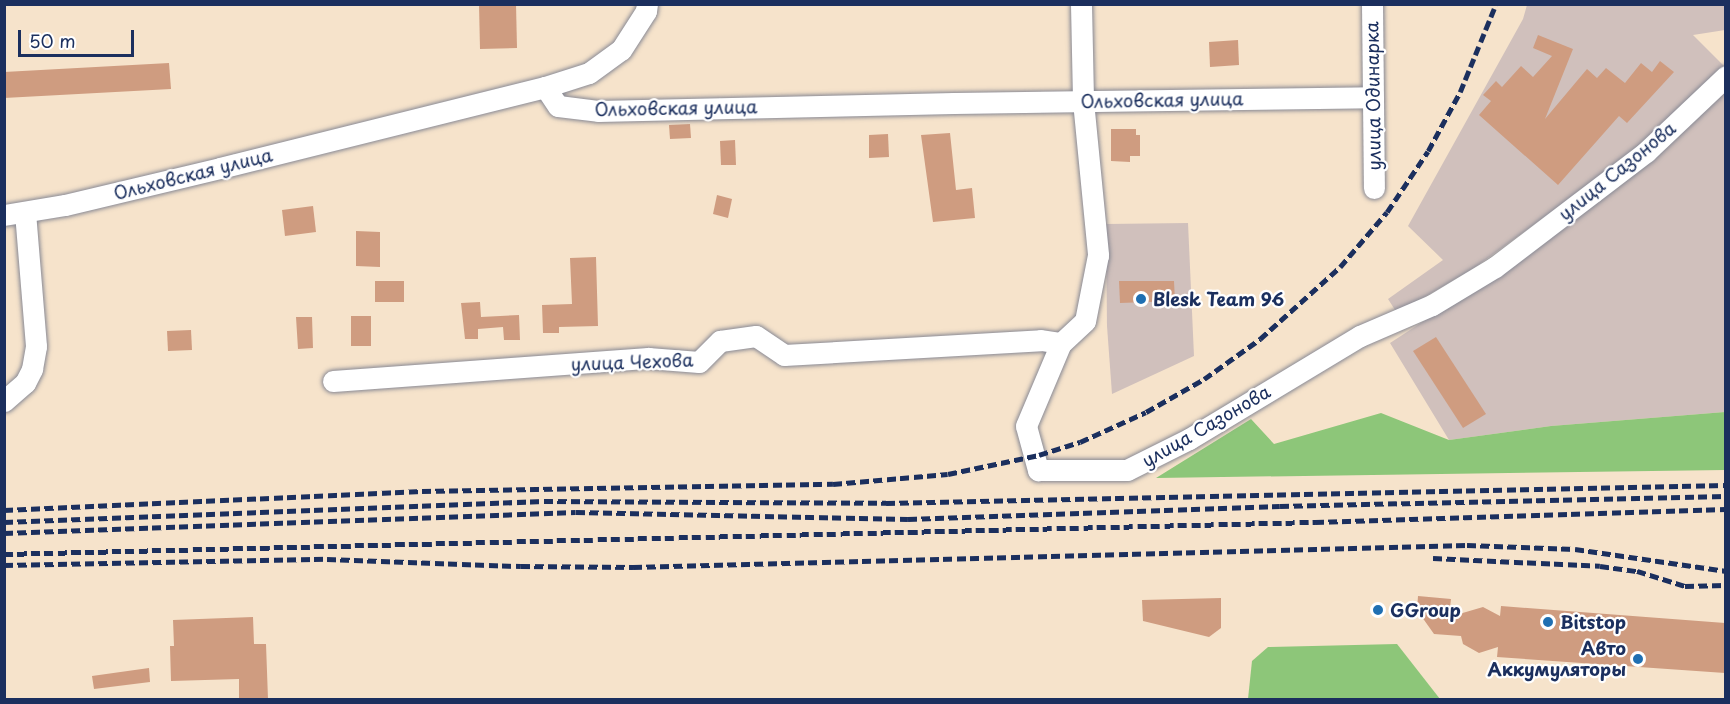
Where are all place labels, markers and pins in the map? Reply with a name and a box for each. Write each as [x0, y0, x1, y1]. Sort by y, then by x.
place label: Blesk Team 96 [1153, 288, 1284, 310]
marker: Blesk Team 96 [1134, 292, 1148, 306]
place label: GGroup [1390, 599, 1461, 621]
marker: GGroup [1371, 603, 1385, 617]
place label: Bitstop [1560, 611, 1626, 633]
marker: Bitstop [1541, 615, 1555, 629]
place label: Авто Аккумуляторы [1488, 638, 1626, 680]
marker: Авто Аккумуляторы [1631, 652, 1645, 666]

